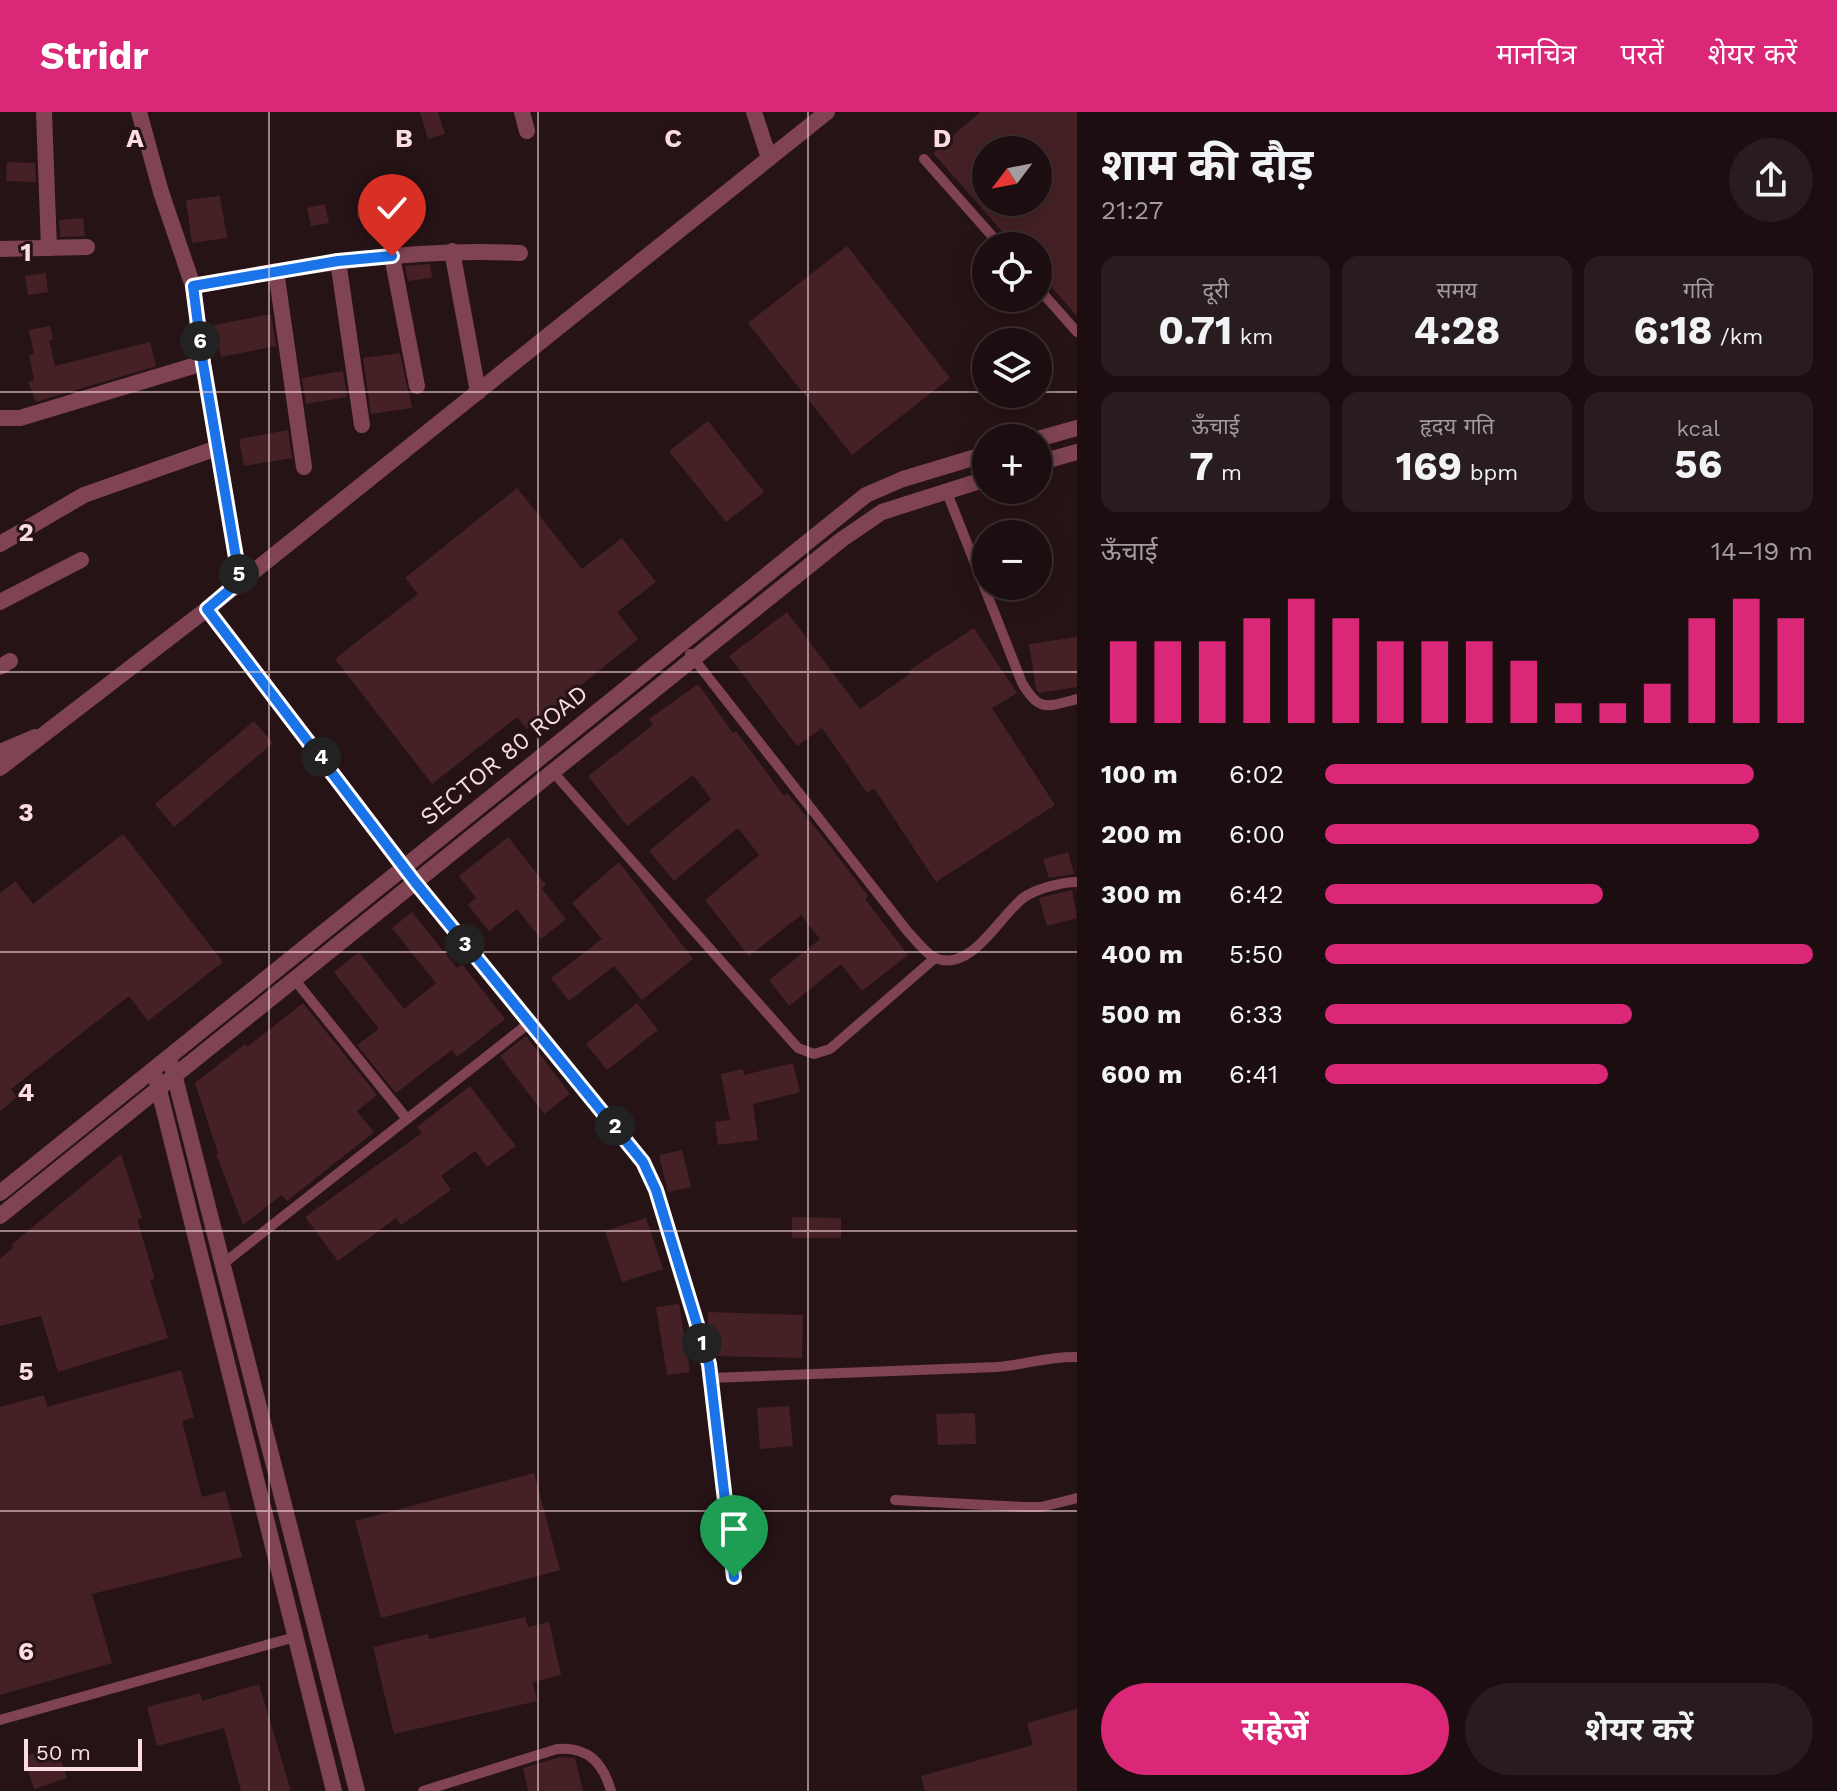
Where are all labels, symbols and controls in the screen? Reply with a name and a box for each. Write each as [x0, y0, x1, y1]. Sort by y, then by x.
text: Stridr [40, 34, 149, 78]
text: मानचित्र [1496, 38, 1576, 71]
text: परतें [1620, 38, 1664, 71]
text: शेयर करें [1708, 38, 1797, 71]
text: A [126, 123, 144, 153]
text: B [395, 123, 413, 153]
text: C [664, 123, 682, 153]
text: D [933, 123, 951, 153]
north arrow [972, 136, 1052, 216]
map controls [972, 136, 1052, 600]
button: share [1729, 138, 1813, 222]
text: शाम की दौड़ [1101, 139, 1313, 191]
pin [358, 174, 426, 256]
icon: check [370, 186, 414, 230]
text: 21:27 [1101, 195, 1163, 225]
button: locate [972, 232, 1052, 312]
text: 1 [20, 237, 32, 267]
text: दूरी [1202, 278, 1229, 303]
text: समय [1437, 278, 1477, 303]
text: गति [1683, 278, 1714, 303]
text: 0.71 [1158, 307, 1232, 354]
text: 4:28 [1414, 307, 1500, 354]
text: 6:18 [1634, 307, 1713, 354]
pin: 6 [180, 321, 220, 361]
text: km [1232, 324, 1273, 349]
text: /km [1713, 324, 1763, 349]
text: 6 [193, 328, 207, 353]
button: layers [972, 328, 1052, 408]
text: ऊँचाई [1192, 414, 1240, 439]
text: हृदय गति [1420, 414, 1494, 439]
text: kcal [1677, 416, 1720, 441]
button: + [972, 424, 1052, 504]
text: 56 [1674, 441, 1722, 488]
text: 7 [1189, 443, 1214, 490]
text: 169 [1396, 443, 1462, 490]
text: m [1214, 460, 1242, 485]
text: bpm [1462, 460, 1518, 485]
text: 2 [18, 517, 34, 547]
button: − [972, 520, 1052, 600]
text: ऊँचाई [1101, 536, 1157, 566]
text: 14–19 m [1711, 536, 1813, 566]
pin: 5 [219, 554, 259, 594]
text: 5 [233, 561, 245, 586]
street label: SECTOR 80 ROAD [415, 679, 593, 831]
pin: 4 [301, 737, 341, 777]
text: 4 [314, 744, 328, 769]
text: 100 m [1101, 759, 1178, 789]
text: 6:02 [1229, 759, 1284, 789]
text: 3 [18, 797, 34, 827]
text: 200 m [1101, 819, 1182, 849]
text: 6:00 [1229, 819, 1285, 849]
text: 300 m [1101, 879, 1182, 909]
text: 6:42 [1229, 879, 1284, 909]
pin: 3 [445, 924, 485, 964]
text: 3 [458, 931, 472, 956]
text: 400 m [1101, 939, 1183, 969]
text: 5:50 [1229, 939, 1283, 969]
text: 500 m [1101, 999, 1182, 1029]
text: 6:33 [1229, 999, 1283, 1029]
text: 600 m [1101, 1059, 1182, 1089]
text: 6:41 [1229, 1059, 1278, 1089]
text: 4 [18, 1077, 35, 1107]
pin: 2 [595, 1106, 635, 1146]
text: 2 [608, 1113, 622, 1138]
pin: 1 [682, 1323, 722, 1363]
text: 1 [697, 1330, 707, 1355]
text: 5 [18, 1356, 34, 1386]
pin [700, 1495, 768, 1577]
icon: arrive [712, 1507, 756, 1551]
text: 6 [18, 1636, 34, 1666]
button: सहेजें [1101, 1683, 1449, 1775]
button: शेयर करें [1465, 1683, 1813, 1775]
scale bar [24, 1735, 142, 1771]
text: 50 m [36, 1740, 91, 1765]

